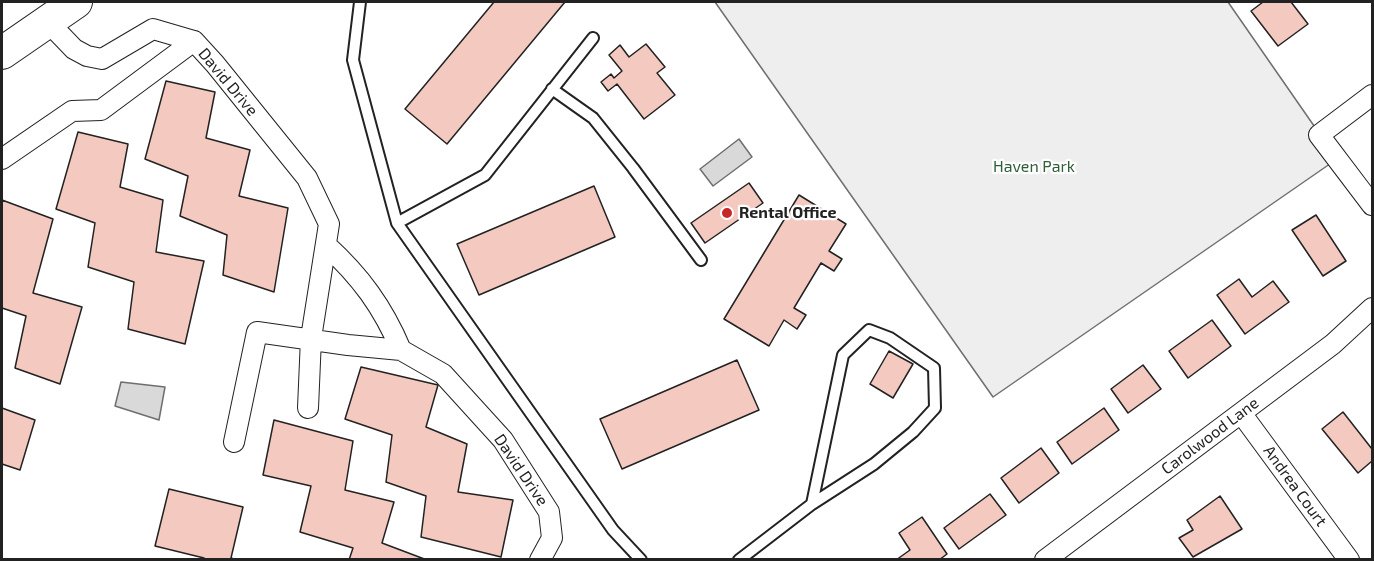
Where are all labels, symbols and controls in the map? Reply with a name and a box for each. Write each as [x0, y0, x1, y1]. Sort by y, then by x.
street label: David Drive [194, 44, 262, 120]
park label: Haven Park [993, 157, 1075, 177]
place label: Rental Office [739, 203, 837, 223]
marker: Rental Office [720, 206, 734, 220]
street label: Carolwood Lane [1158, 393, 1262, 479]
street label: David Drive [490, 430, 552, 510]
street label: Andrea Court [1259, 442, 1331, 530]

